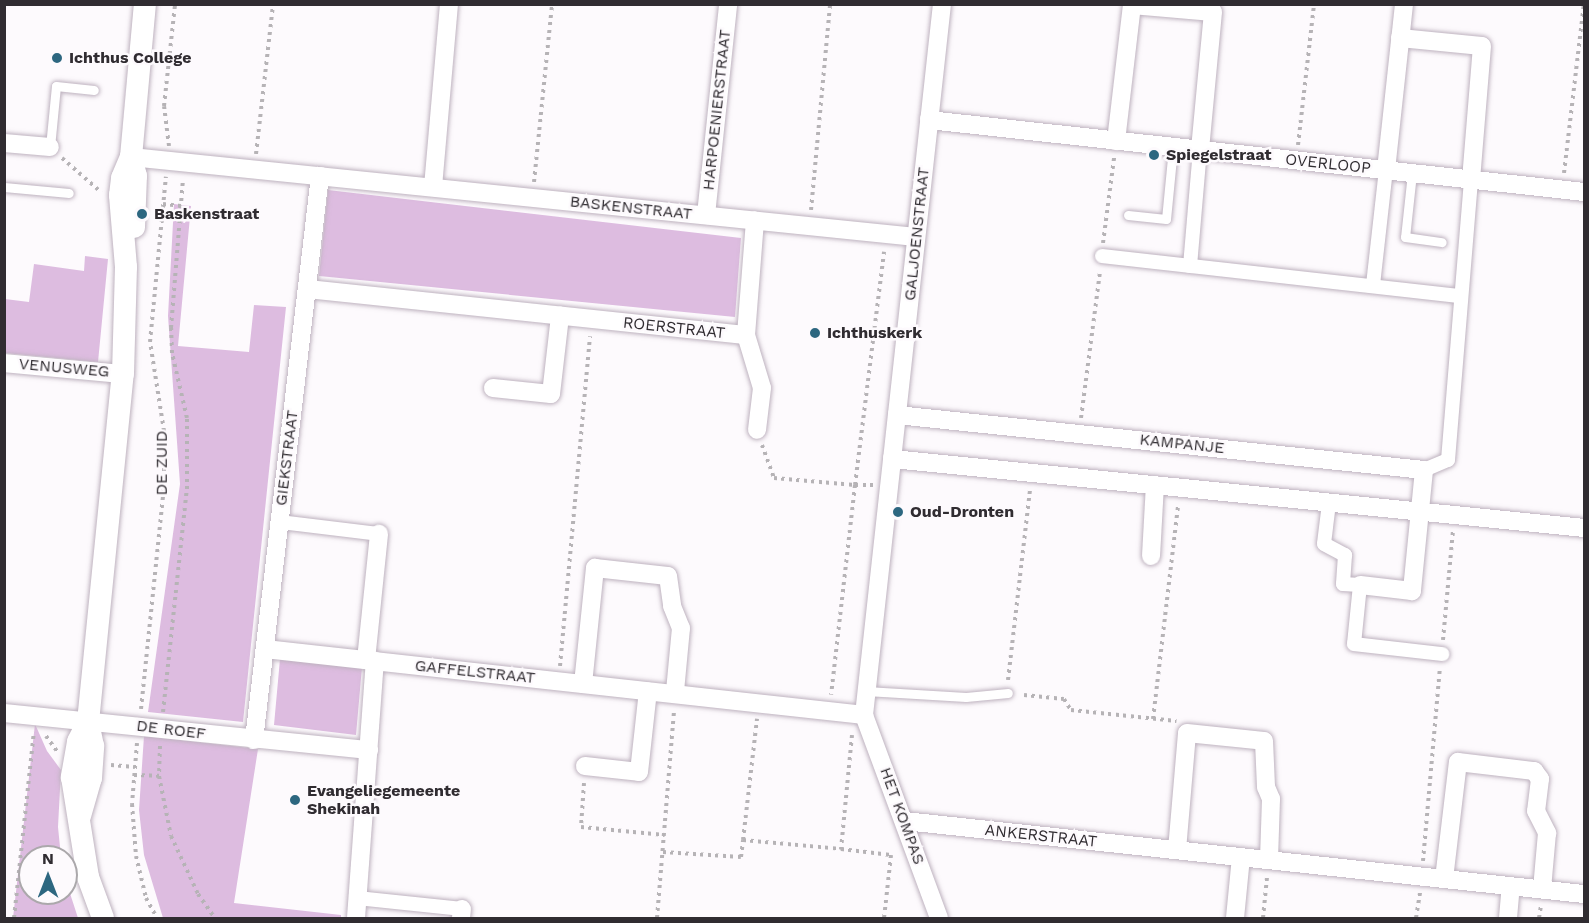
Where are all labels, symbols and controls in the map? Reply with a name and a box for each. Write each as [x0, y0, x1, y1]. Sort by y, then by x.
street label: HARPOENIERSTRAAT [699, 29, 735, 191]
place label: Ichthus College [69, 48, 192, 68]
marker: Ichthus College [50, 51, 64, 65]
place label: Spiegelstraat [1166, 145, 1271, 165]
marker: Spiegelstraat [1147, 148, 1161, 162]
street label: OVERLOOP [1284, 150, 1372, 178]
street label: GALJOENSTRAAT [900, 166, 934, 302]
street label: BASKENSTRAAT [569, 192, 693, 224]
place label: Baskenstraat [154, 204, 259, 224]
marker: Baskenstraat [135, 207, 149, 221]
street label: ROERSTRAAT [622, 313, 726, 343]
place label: Ichthuskerk [827, 323, 922, 343]
marker: Ichthuskerk [808, 326, 822, 340]
street label: VENUSWEG [18, 354, 110, 382]
street label: GIEKSTRAAT [272, 409, 302, 507]
street label: KAMPANJE [1139, 430, 1225, 458]
street label: DE ZUID [152, 431, 172, 495]
place label: Oud-Dronten [910, 502, 1014, 522]
marker: Oud-Dronten [891, 505, 905, 519]
street label: GAFFELSTRAAT [414, 656, 536, 688]
street label: DE ROEF [135, 716, 207, 744]
street label: HET KOMPAS [875, 765, 929, 867]
place label: Evangeliegemeente Shekinah [307, 781, 460, 819]
marker: Evangeliegemeente Shekinah [288, 793, 302, 807]
street label: ANKERSTRAAT [984, 821, 1098, 851]
north arrow [18, 845, 78, 905]
text: N [42, 849, 54, 868]

